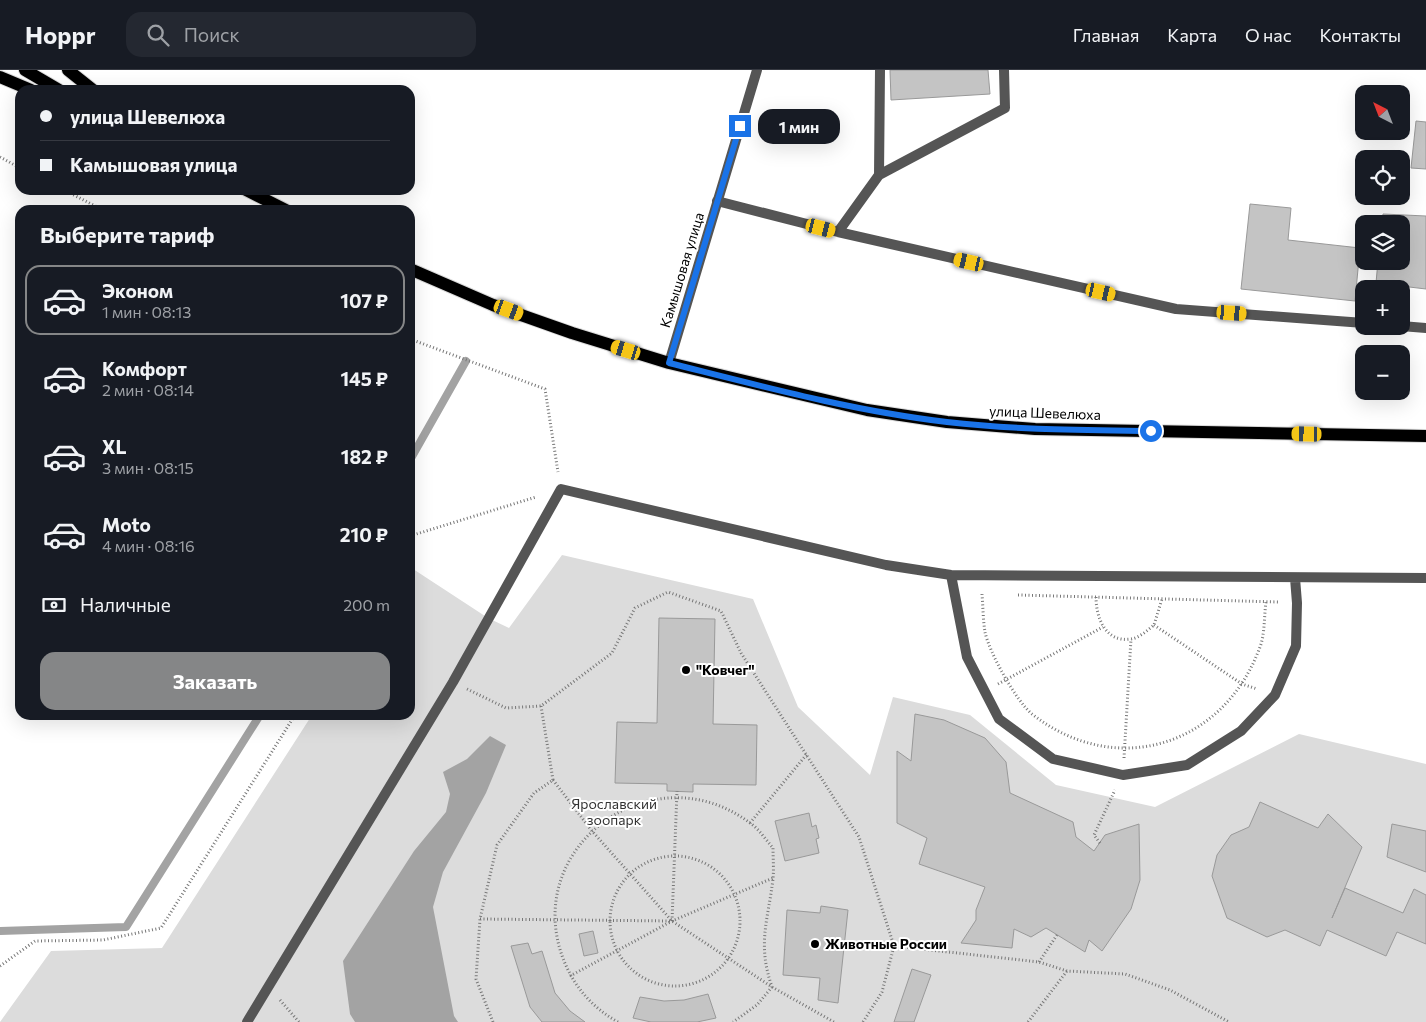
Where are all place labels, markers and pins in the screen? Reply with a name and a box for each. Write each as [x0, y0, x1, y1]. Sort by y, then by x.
place label: "Ковчег" [696, 661, 755, 678]
marker: "Ковчег" [680, 664, 692, 676]
place label: Животные России [825, 935, 947, 952]
marker: Животные России [809, 938, 821, 950]

